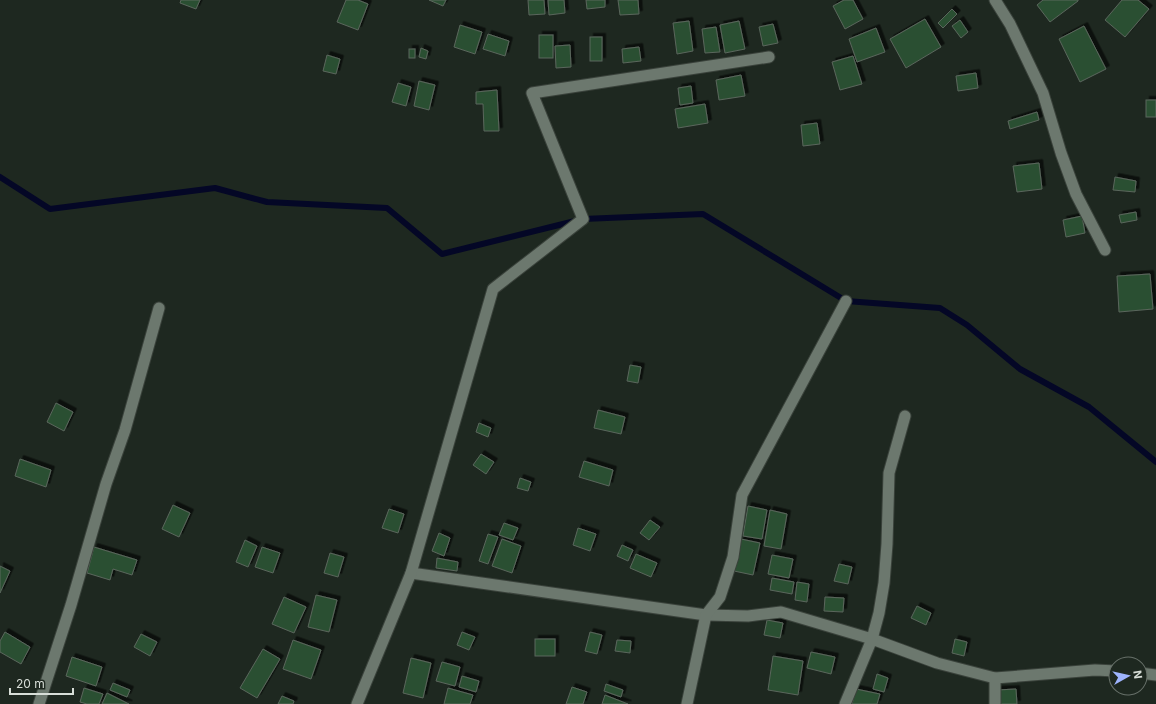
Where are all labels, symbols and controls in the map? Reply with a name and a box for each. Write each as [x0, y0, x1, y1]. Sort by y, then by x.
north arrow [1108, 656, 1148, 696]
text: N [1130, 669, 1145, 680]
scale bar [10, 670, 73, 696]
text: 20 m [16, 676, 45, 691]

